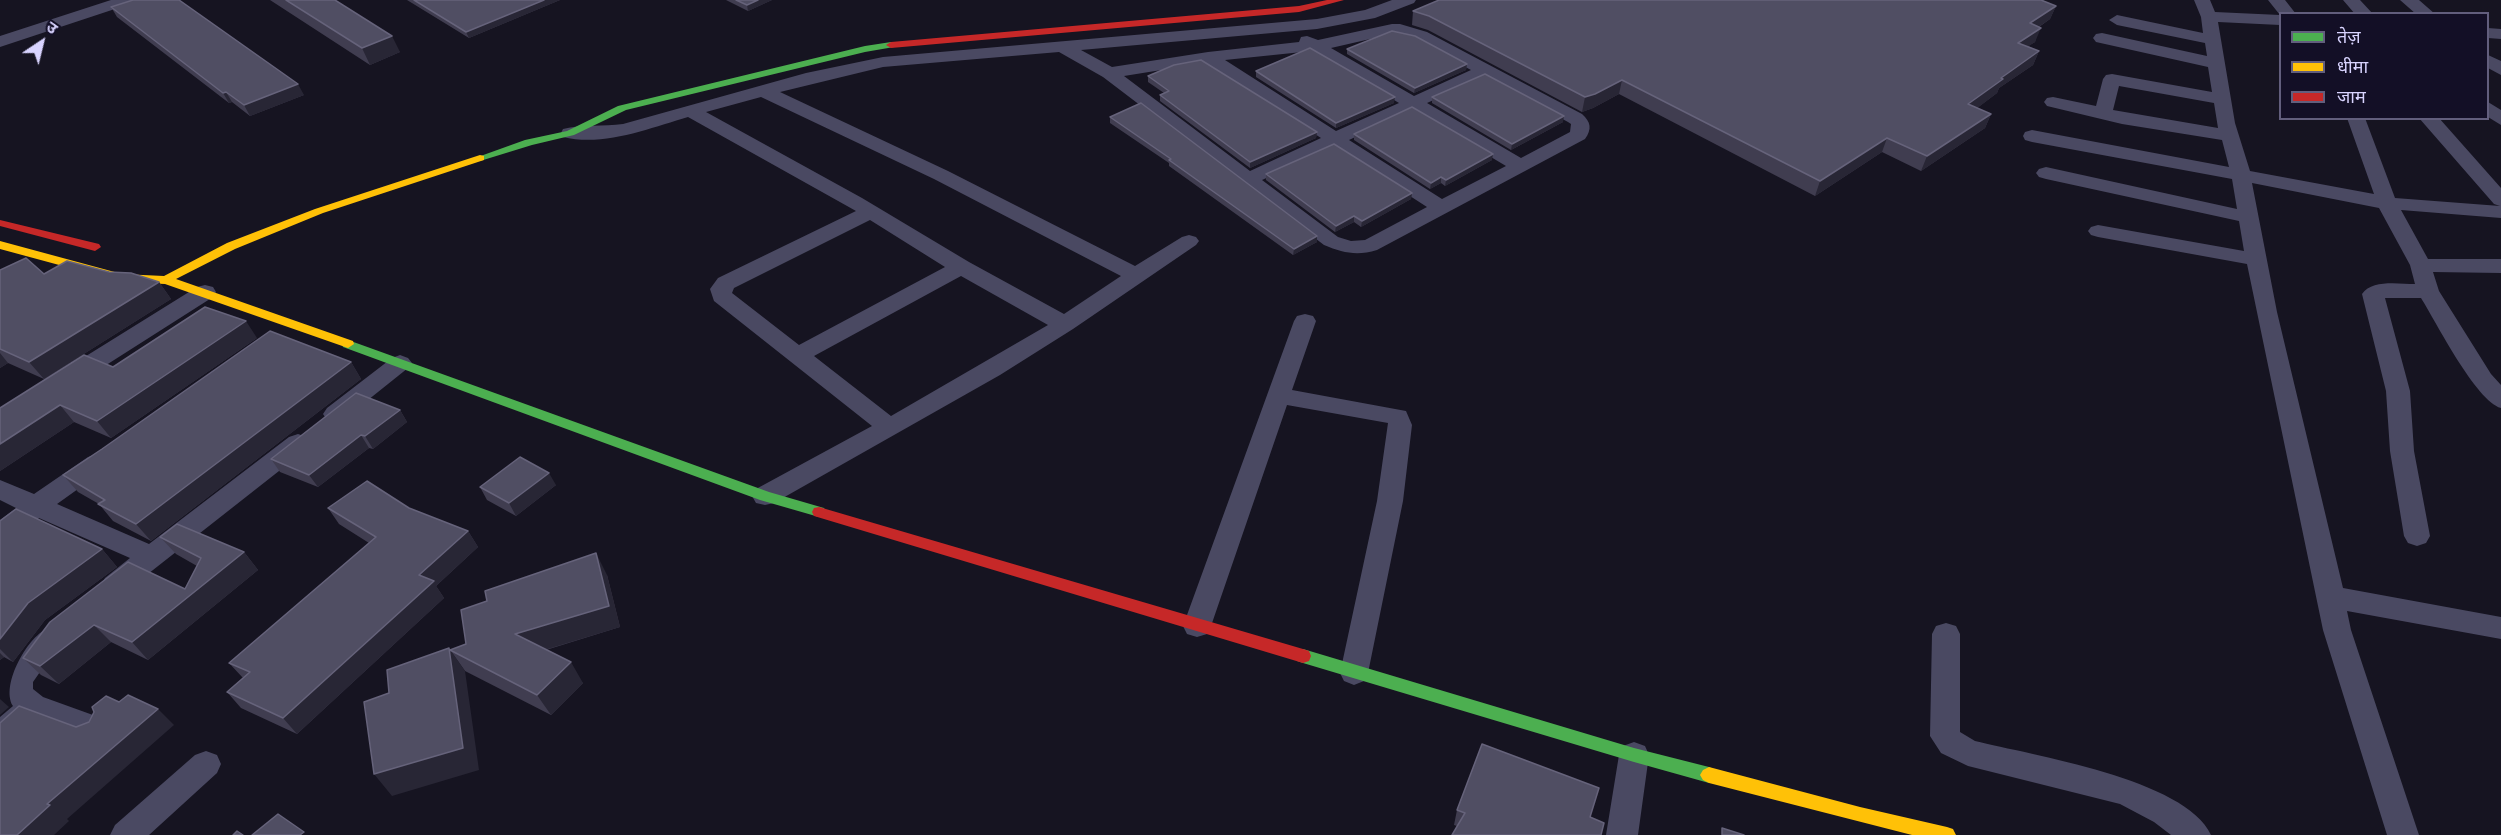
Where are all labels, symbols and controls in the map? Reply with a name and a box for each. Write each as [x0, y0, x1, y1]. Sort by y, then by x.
north arrow [12, 12, 72, 72]
legend [2279, 12, 2489, 120]
text: उ [43, 16, 62, 38]
text: तेज़ [2337, 25, 2361, 48]
text: धीमा [2337, 55, 2368, 78]
text: जाम [2337, 85, 2366, 108]

